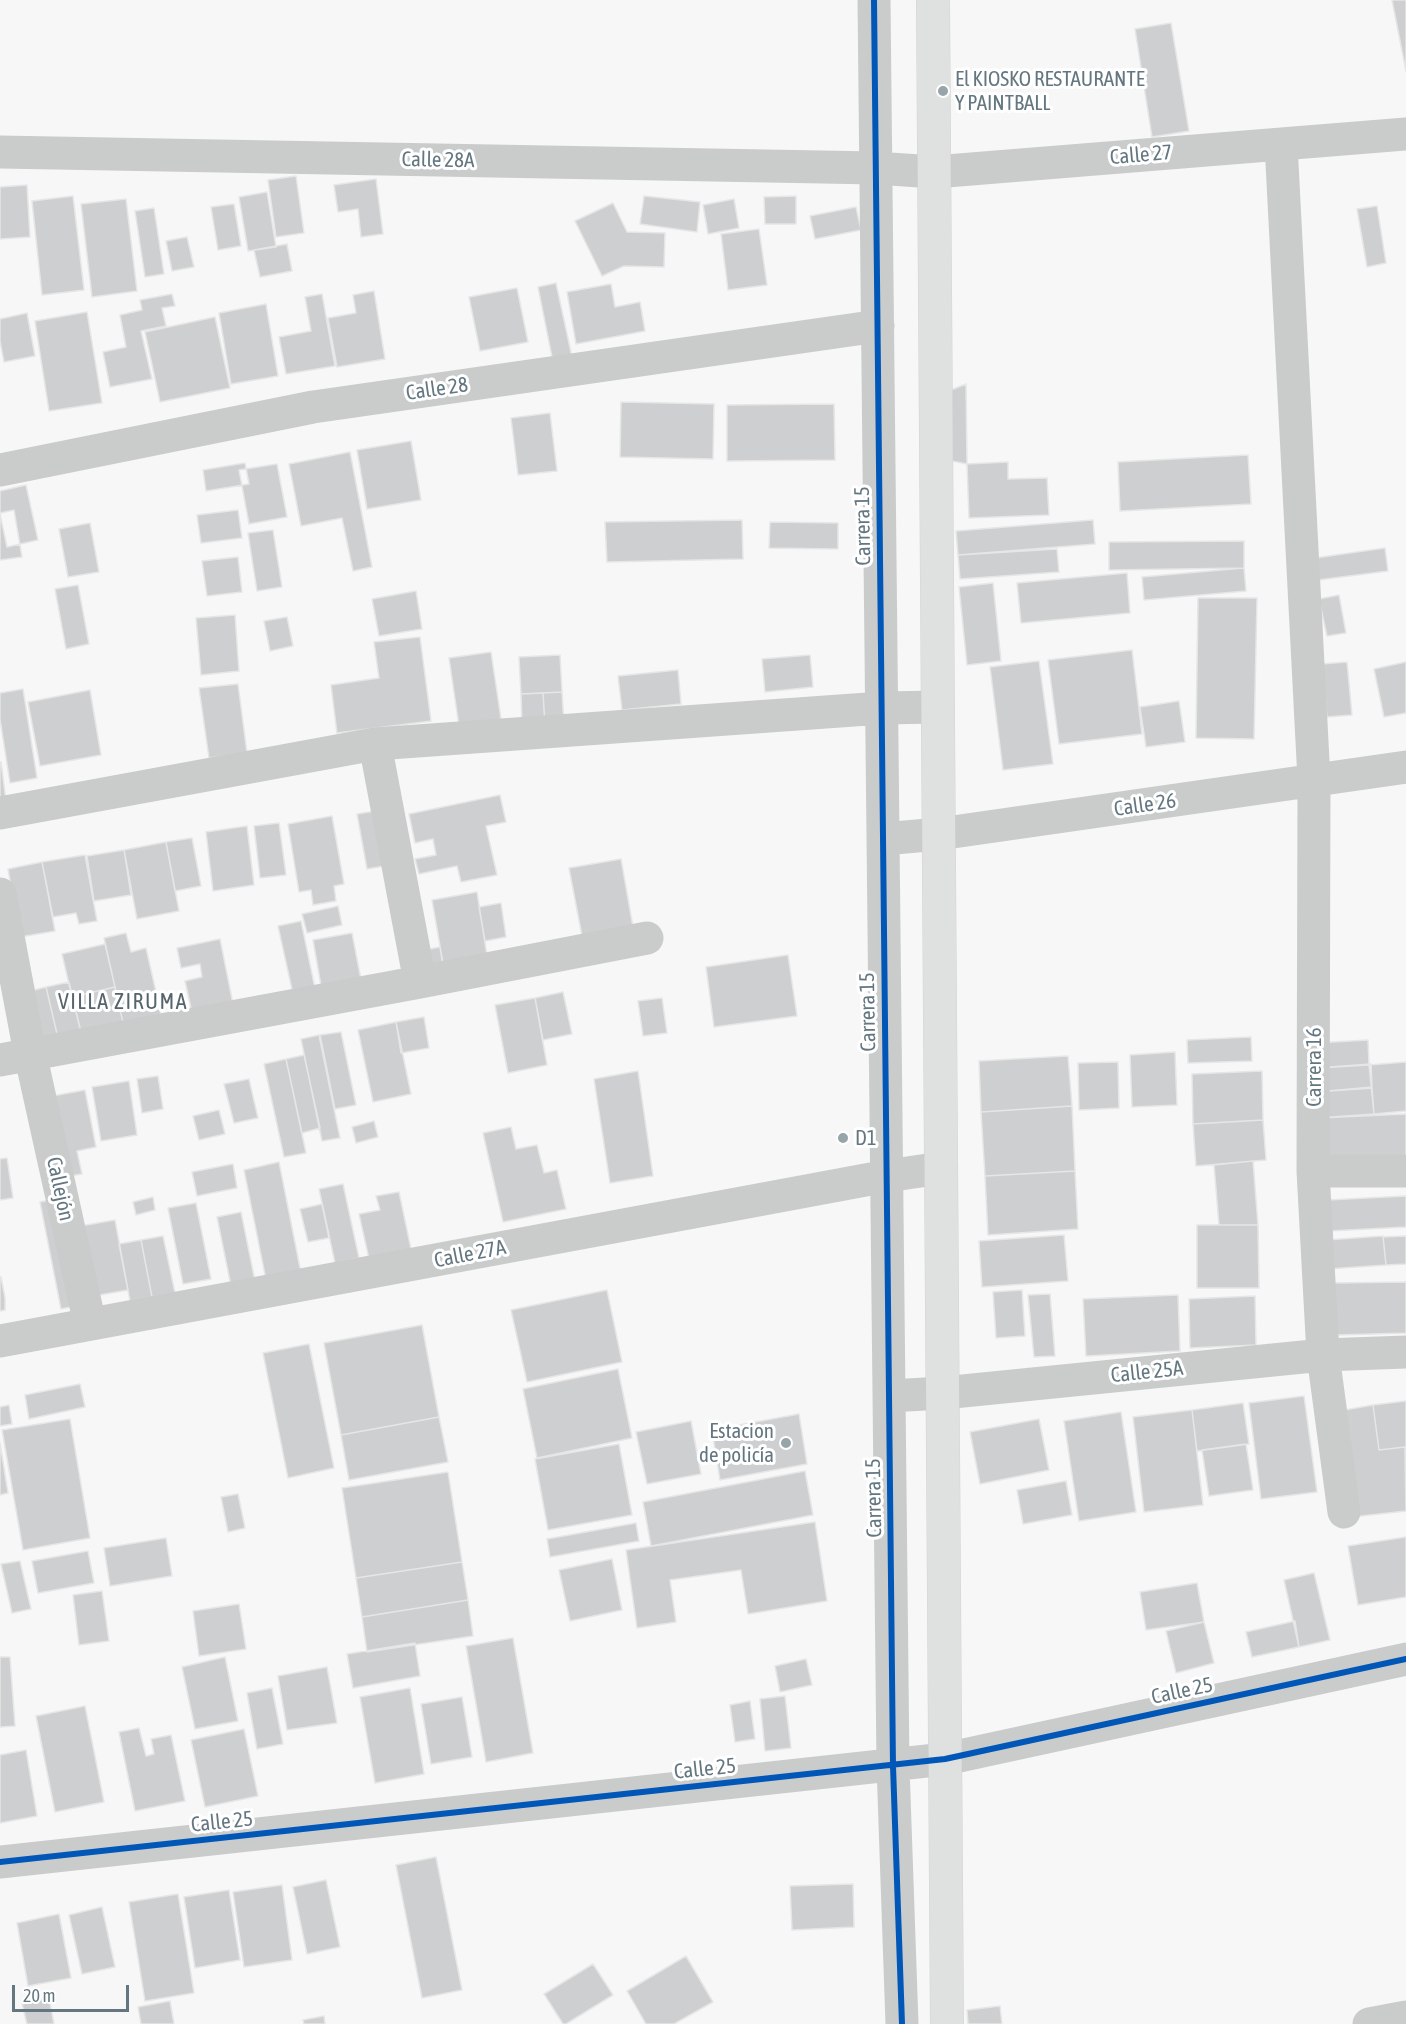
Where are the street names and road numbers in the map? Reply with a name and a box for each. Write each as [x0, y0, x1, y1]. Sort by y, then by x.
street label: Calle 27 [1109, 140, 1173, 170]
street label: Calle 28A [401, 147, 475, 173]
street label: Calle 28 [404, 372, 470, 406]
street label: Carrera 15 [850, 486, 876, 566]
street label: Calle 26 [1112, 788, 1178, 822]
street label: Carrera 15 [855, 972, 881, 1052]
street label: Carrera 16 [1301, 1027, 1327, 1107]
street label: Callejón [41, 1155, 79, 1223]
street label: Calle 27A [432, 1235, 508, 1273]
street label: Calle 25A [1110, 1356, 1184, 1388]
street label: Carrera 15 [861, 1458, 887, 1538]
street label: Calle 25 [1149, 1672, 1215, 1710]
street label: Calle 25 [673, 1753, 737, 1785]
street label: Calle 25 [190, 1806, 254, 1838]

